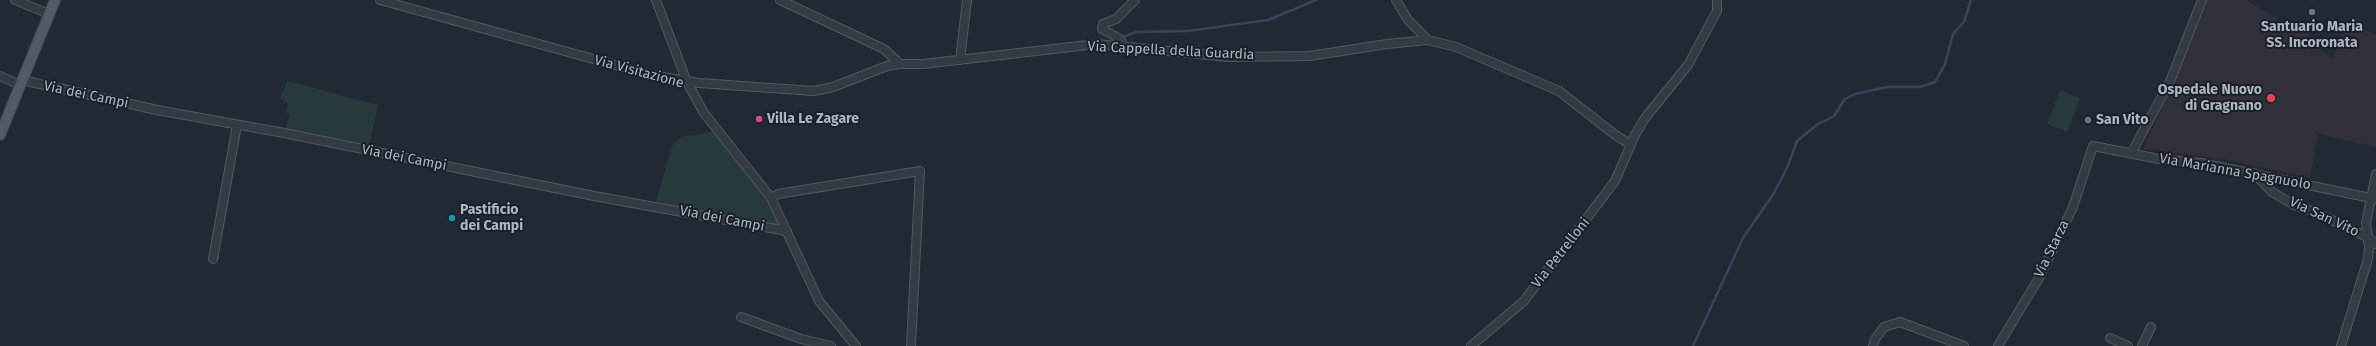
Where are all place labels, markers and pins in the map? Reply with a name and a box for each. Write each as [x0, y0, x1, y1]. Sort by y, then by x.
marker: Santuario Maria SS. Incoronata [2307, 7, 2317, 17]
place label: Santuario Maria SS. Incoronata [2261, 19, 2363, 52]
place label: Ospedale Nuovo di Gragnano [2158, 82, 2262, 114]
marker: Ospedale Nuovo di Gragnano [2265, 92, 2277, 104]
place label: Villa Le Zagare [767, 111, 859, 127]
place label: San Vito [2096, 112, 2148, 128]
marker: Villa Le Zagare [754, 114, 764, 124]
marker: San Vito [2083, 115, 2093, 125]
place label: Pastificio dei Campi [460, 202, 523, 234]
marker: Pastificio dei Campi [447, 213, 457, 223]

